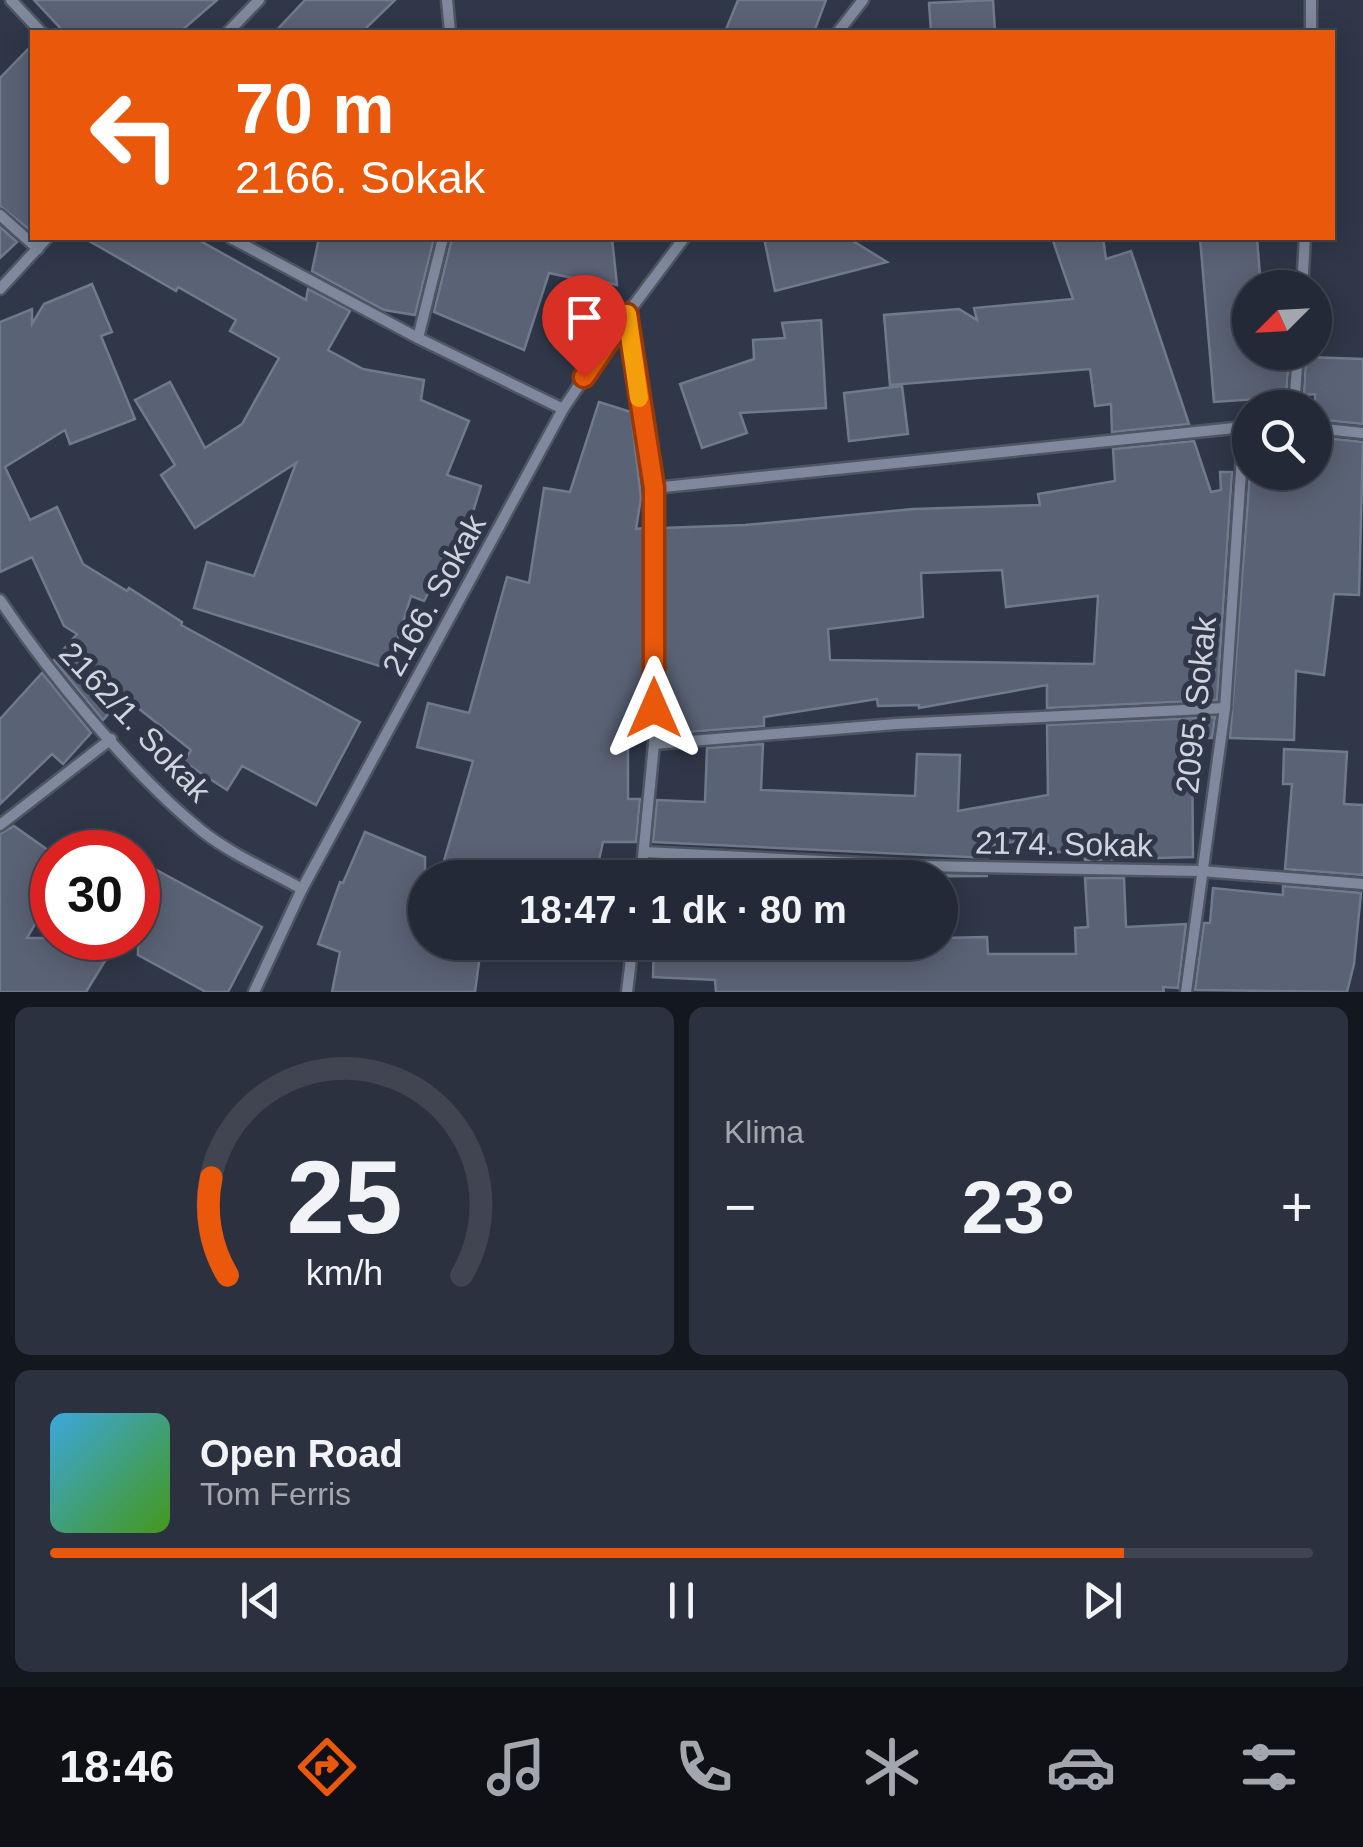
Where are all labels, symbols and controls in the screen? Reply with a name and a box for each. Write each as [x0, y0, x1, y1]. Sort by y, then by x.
icon: left [70, 70, 200, 200]
text: 70 m [235, 70, 395, 148]
text: 2166. Sokak [235, 152, 485, 203]
north arrow [1232, 270, 1332, 370]
map controls [1232, 270, 1332, 490]
pin [542, 275, 627, 378]
icon: arrive [557, 290, 612, 345]
button: search [1232, 390, 1332, 490]
street label: 2166. Sokak [375, 508, 493, 682]
street label: 2095. Sokak [1169, 614, 1223, 795]
street label: 2162/1. Sokak [52, 635, 219, 810]
position arrow [602, 656, 706, 760]
street label: 2174. Sokak [975, 824, 1154, 864]
speed limit sign: 30 [30, 830, 160, 960]
text: 18:47 · 1 dk · 80 m [519, 889, 847, 931]
text: Klima [724, 1114, 804, 1150]
text: 25 [287, 1139, 402, 1255]
text: 23° [962, 1165, 1075, 1249]
text: − [724, 1176, 756, 1238]
text: + [1281, 1176, 1313, 1238]
text: km/h [306, 1253, 383, 1293]
text: Open Road [200, 1433, 403, 1475]
text: Tom Ferris [200, 1476, 351, 1512]
icon: previous [233, 1573, 288, 1628]
icon: pause [654, 1573, 709, 1628]
icon: next [1075, 1573, 1130, 1628]
icon: directions [292, 1732, 362, 1802]
icon: music [481, 1732, 551, 1802]
icon: phone [669, 1732, 739, 1802]
icon: climate [857, 1732, 927, 1802]
icon: car [1046, 1732, 1116, 1802]
icon: filters [1234, 1732, 1304, 1802]
text: 18:46 [59, 1741, 174, 1792]

